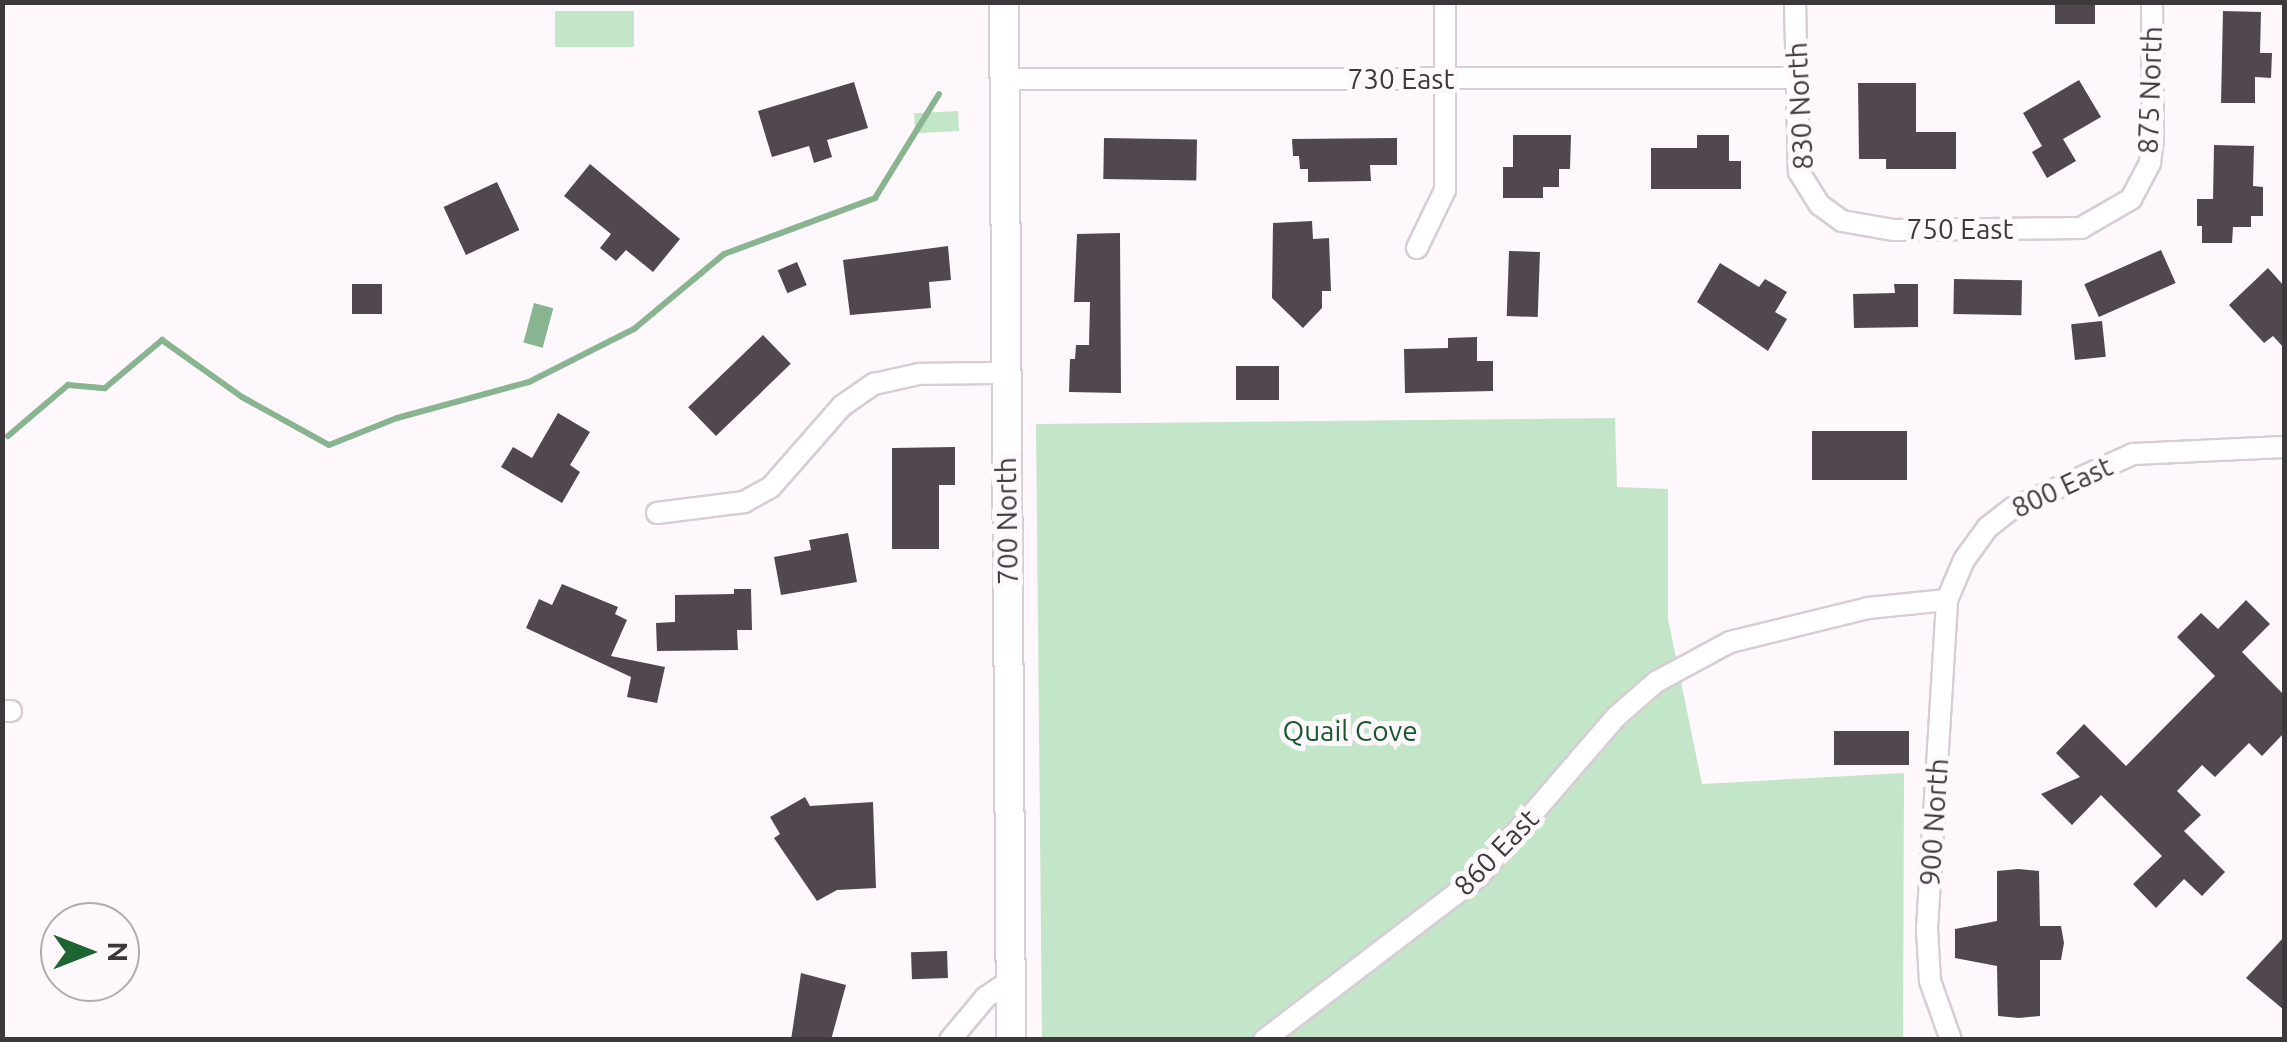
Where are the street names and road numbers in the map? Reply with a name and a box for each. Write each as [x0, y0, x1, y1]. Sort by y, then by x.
street label: 875 North [2131, 26, 2169, 154]
street label: 830 North [1780, 41, 1820, 171]
street label: 730 East [1347, 62, 1455, 96]
street label: 750 East [1906, 212, 2014, 246]
street label: 800 East [2006, 449, 2118, 525]
street label: 700 North [989, 457, 1025, 585]
street label: 900 North [1913, 757, 1955, 887]
street label: 860 East [1447, 802, 1545, 902]

